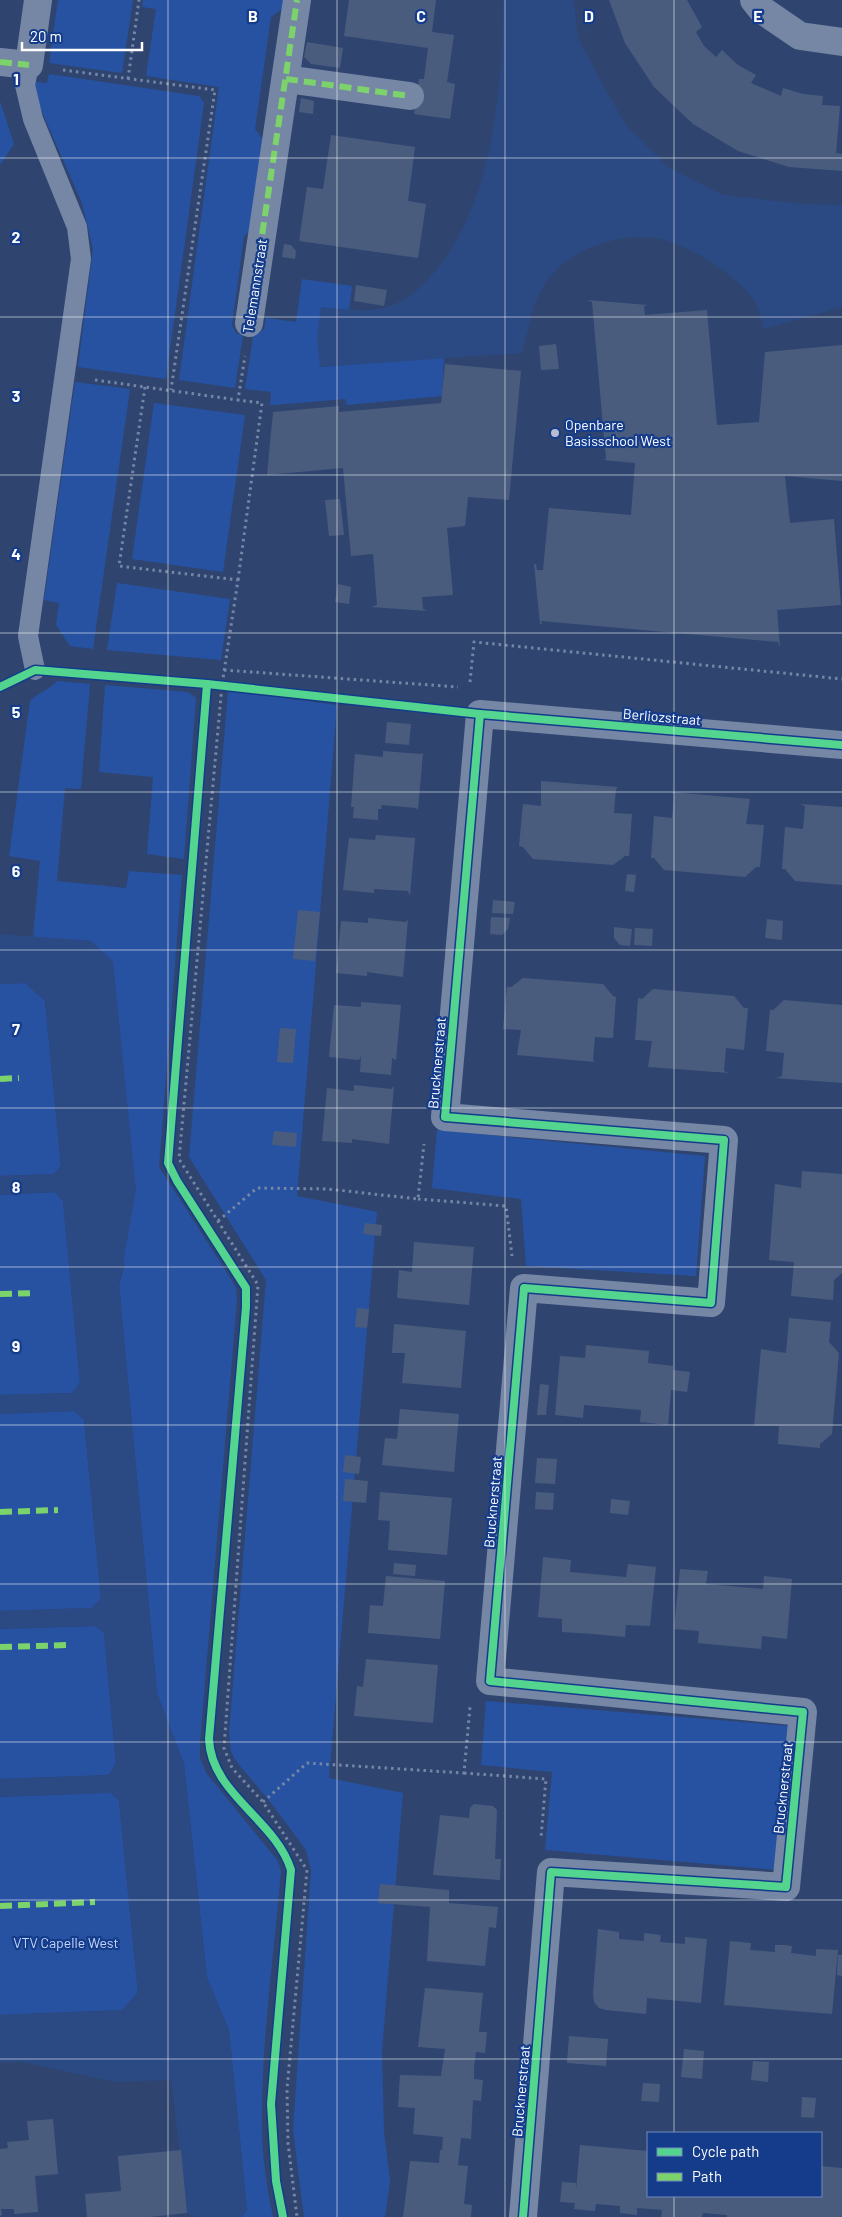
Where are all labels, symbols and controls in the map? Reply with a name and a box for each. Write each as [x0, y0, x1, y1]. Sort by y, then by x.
text: B [248, 6, 258, 25]
text: C [416, 6, 426, 25]
text: D [584, 6, 594, 25]
text: E [753, 6, 763, 25]
scale bar [22, 20, 142, 52]
text: 20 m [30, 27, 62, 45]
text: 1 [13, 69, 19, 88]
text: 2 [12, 227, 21, 246]
street label: Telemannstraat [239, 238, 270, 334]
text: 3 [12, 386, 20, 405]
place label: Openbare Basisschool West [565, 416, 671, 449]
marker: Openbare Basisschool West [549, 427, 561, 439]
text: 4 [11, 544, 21, 563]
text: 5 [12, 702, 21, 721]
street label: Berliozstraat [622, 705, 702, 728]
text: 6 [12, 861, 21, 880]
street label: Brucknerstraat [424, 1016, 449, 1109]
text: 7 [12, 1019, 20, 1038]
text: 8 [12, 1177, 21, 1196]
text: 9 [12, 1336, 20, 1355]
street label: Brucknerstraat [480, 1455, 505, 1548]
street label: Brucknerstraat [769, 1741, 796, 1835]
park label: VTV Capelle West [13, 1934, 119, 1951]
street label: Brucknerstraat [508, 2044, 533, 2137]
legend [647, 2132, 822, 2197]
text: Cycle path [692, 2142, 759, 2160]
text: Path [692, 2167, 722, 2185]

